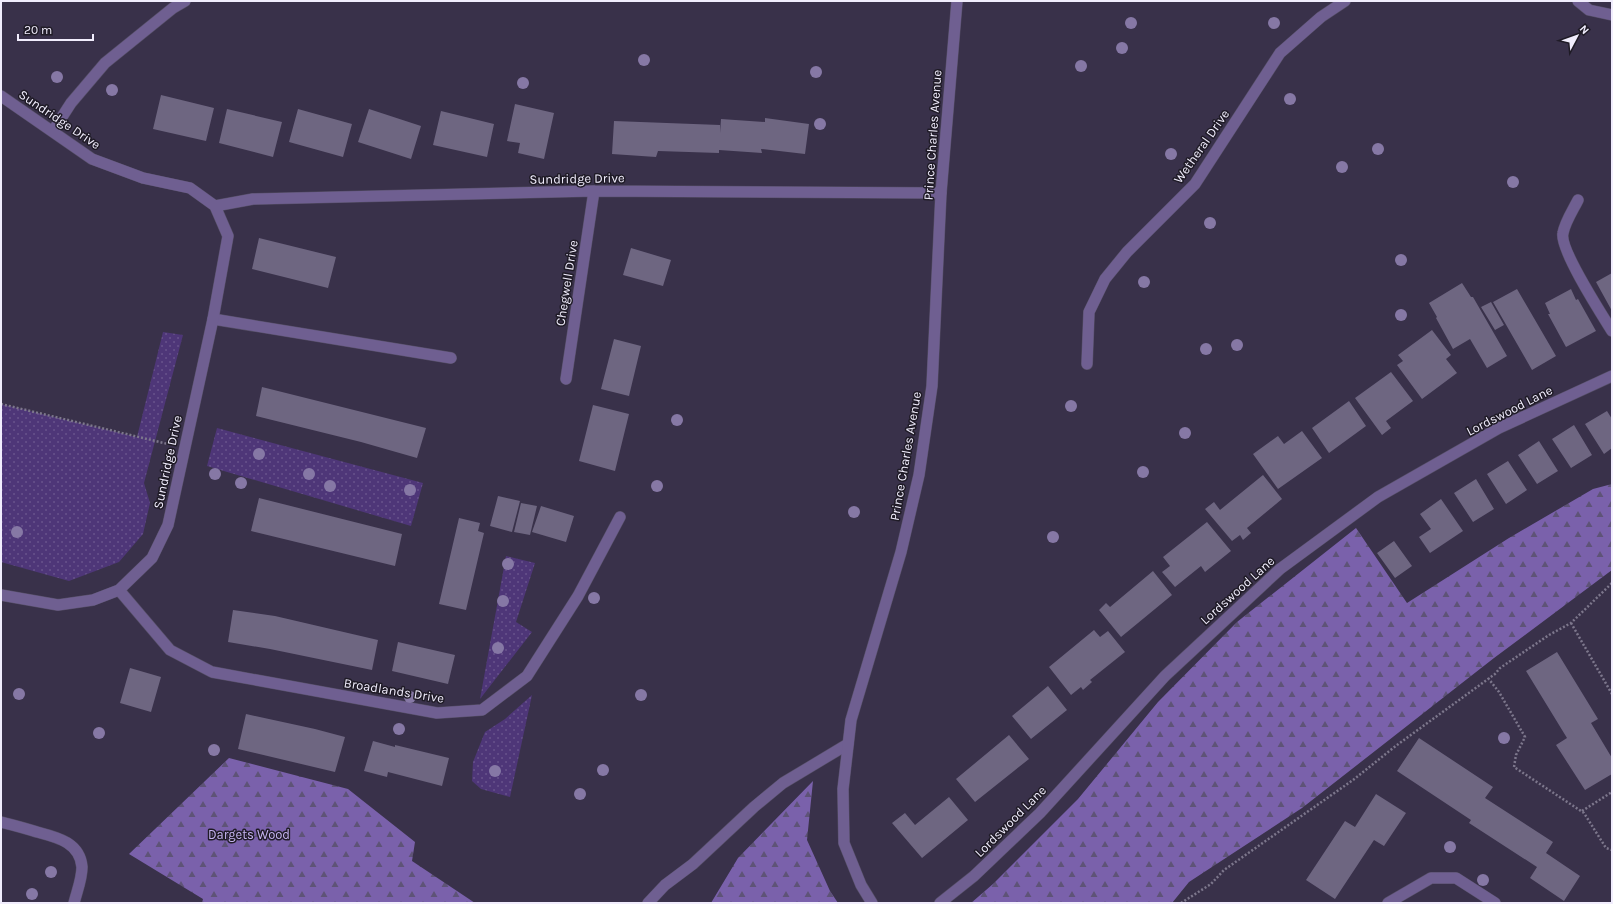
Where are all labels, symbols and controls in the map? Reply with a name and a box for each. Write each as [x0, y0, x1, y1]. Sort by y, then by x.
scale bar [18, 16, 93, 42]
north arrow [1557, 16, 1597, 56]
text: 20 m [24, 23, 52, 37]
text: N [1577, 23, 1592, 37]
street label: Prince Charles Avenue [920, 69, 945, 201]
street label: Sundridge Drive [16, 87, 104, 152]
street label: Wetheral Drive [1171, 106, 1232, 186]
street label: Sundridge Drive [529, 170, 625, 187]
street label: Chegwell Drive [552, 239, 581, 327]
street label: Lordswood Lane [1464, 382, 1555, 439]
street label: Prince Charles Avenue [887, 390, 924, 522]
street label: Sundridge Drive [150, 414, 185, 510]
street label: Lordswood Lane [1197, 553, 1278, 628]
street label: Broadlands Drive [343, 675, 445, 706]
street label: Lordswood Lane [972, 782, 1049, 860]
park label: Dargets Wood [208, 827, 290, 842]

